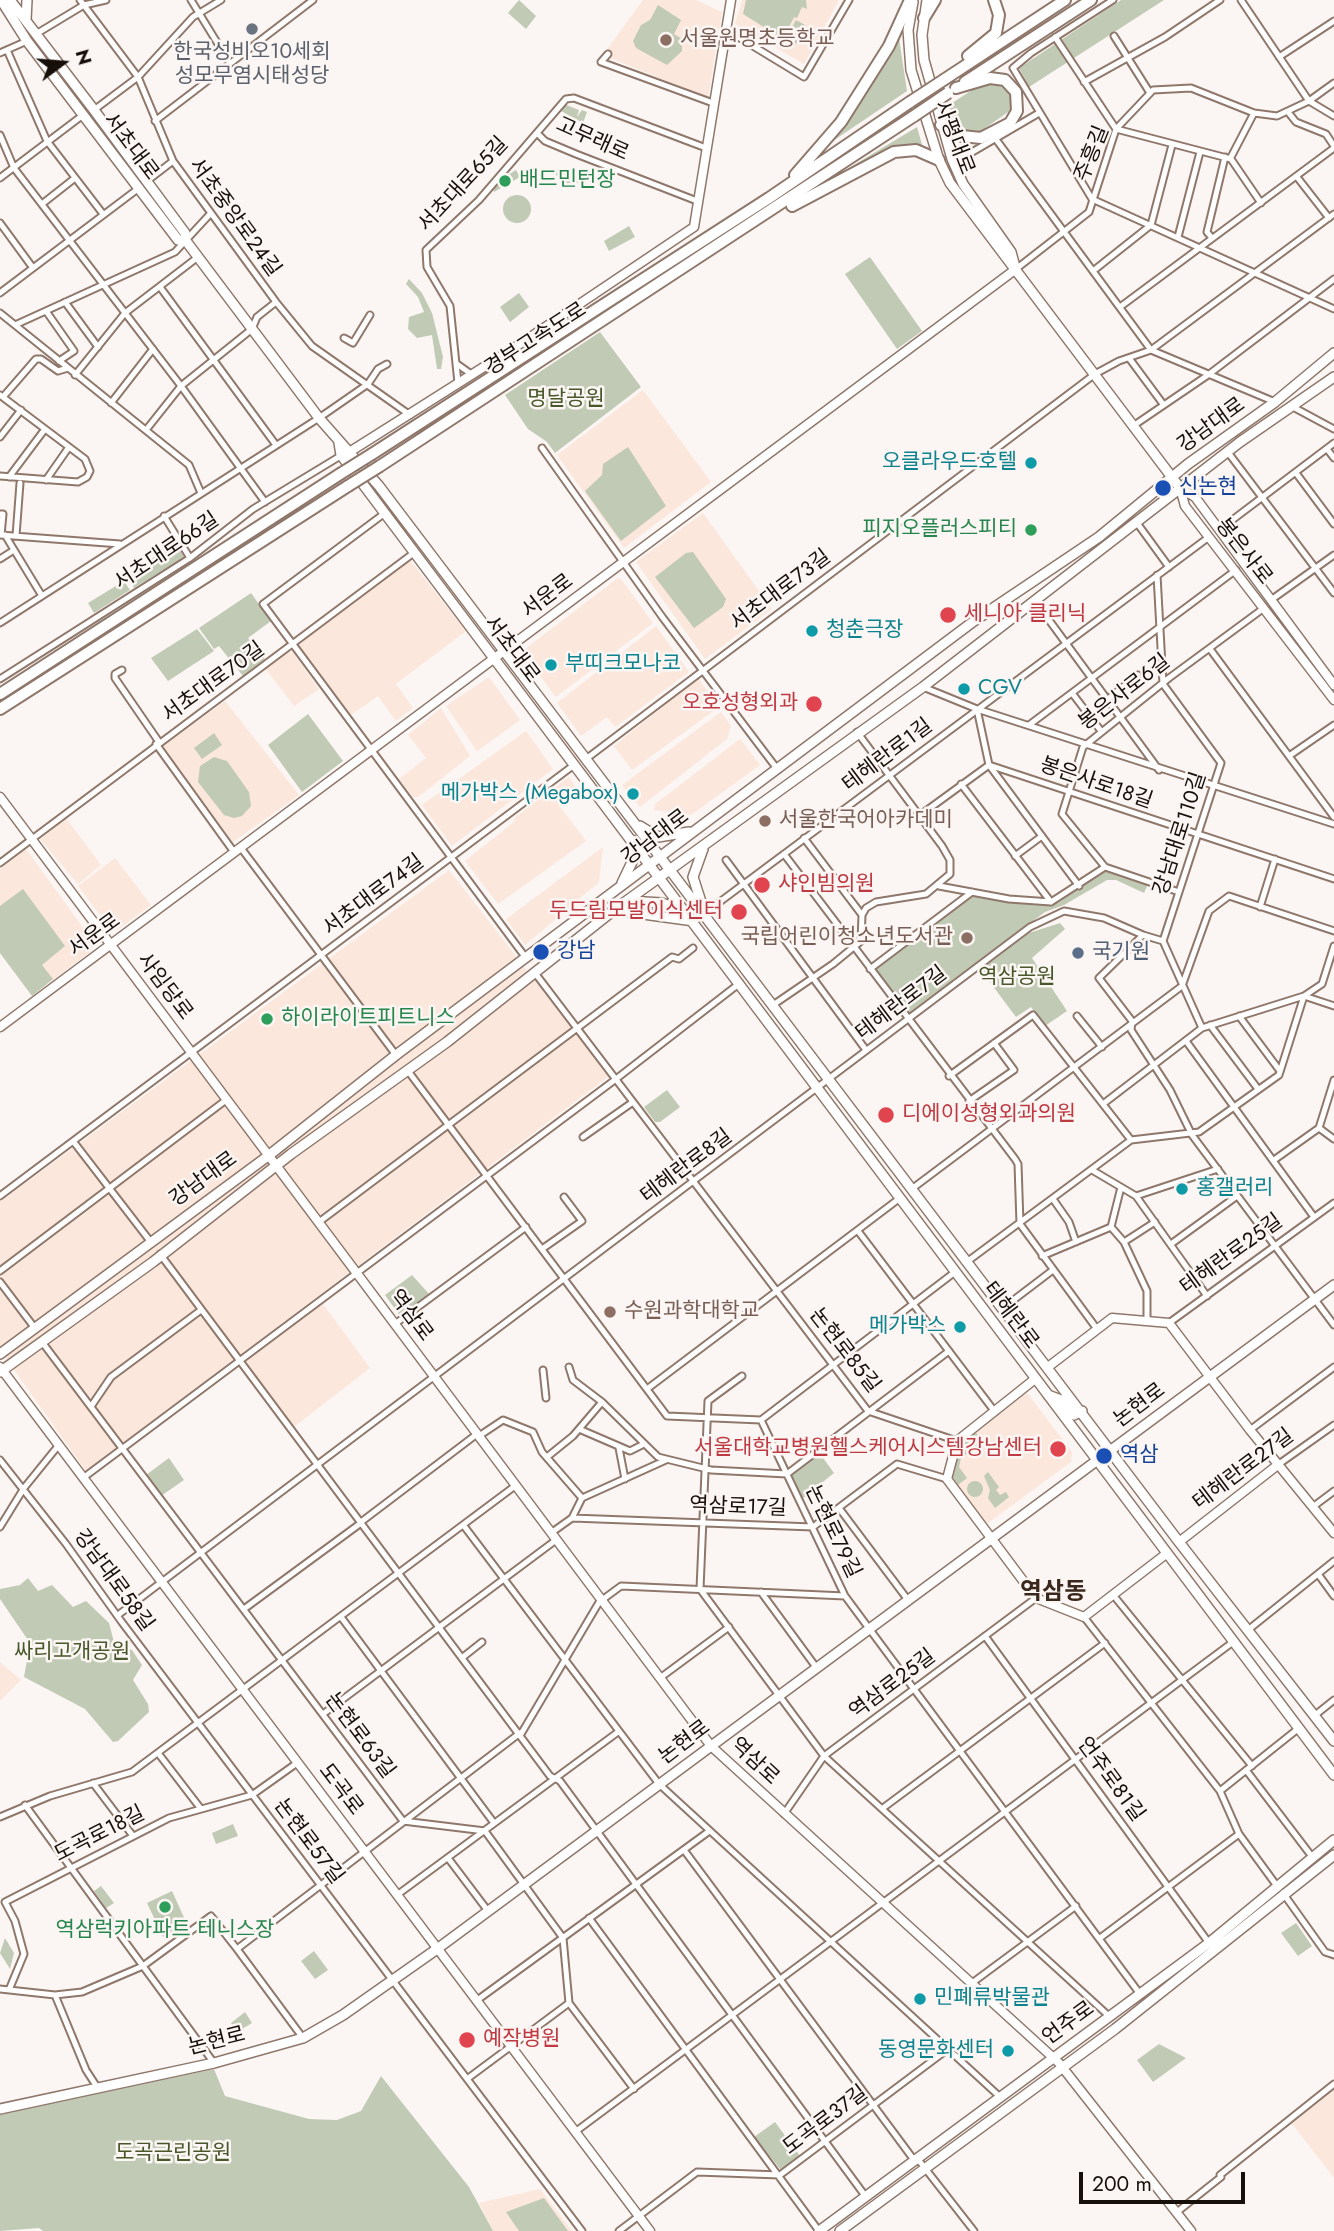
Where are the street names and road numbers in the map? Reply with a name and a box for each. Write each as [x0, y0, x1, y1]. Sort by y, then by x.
street label: 사평대로 [927, 97, 979, 179]
street label: 서초대로 [97, 109, 163, 185]
street label: 고무래로 [552, 113, 632, 167]
street label: 주흥길 [1070, 122, 1116, 186]
street label: 서초대로65길 [414, 132, 514, 238]
street label: 서초중앙로24길 [183, 154, 285, 282]
street label: 경부고속도로 [481, 298, 591, 382]
street label: 강남대로 [1173, 393, 1251, 459]
street label: 서초대로66길 [110, 508, 224, 596]
street label: 봉은사로 [1209, 514, 1277, 590]
street label: 서초대로73길 [726, 545, 836, 637]
street label: 서운로 [517, 569, 579, 625]
street label: 서초대로 [478, 612, 544, 688]
street label: 서초대로70길 [158, 637, 270, 729]
street label: 봉은사로6길 [1074, 650, 1176, 736]
street label: 테헤란로1길 [838, 714, 938, 798]
street label: 봉은사로18길 [1036, 753, 1156, 815]
street label: 강남대로110길 [1149, 769, 1213, 899]
street label: 강남대로 [618, 805, 694, 871]
street label: 서초대로74길 [319, 850, 429, 942]
street label: 서운로 [64, 909, 126, 963]
street label: 사임당로 [131, 949, 197, 1025]
street label: 테헤란로7길 [851, 962, 953, 1046]
street label: 테헤란로8길 [636, 1124, 738, 1210]
street label: 강남대로 [165, 1147, 243, 1213]
street label: 테헤란로25길 [1176, 1209, 1288, 1301]
street label: 테헤란로 [977, 1278, 1043, 1354]
street label: 역삼로 [382, 1285, 438, 1347]
street label: 논현로85길 [803, 1304, 885, 1398]
street label: 논현로 [1109, 1378, 1171, 1434]
street label: 테헤란로27길 [1189, 1424, 1299, 1516]
street label: 논현로79길 [799, 1481, 865, 1583]
street label: 역삼로17길 [689, 1494, 787, 1522]
street label: 강남대로58길 [68, 1525, 158, 1637]
street label: 역삼로25길 [845, 1645, 941, 1725]
street label: 논현로63길 [319, 1688, 399, 1784]
street label: 논현로 [654, 1715, 716, 1771]
street label: 역삼로 [724, 1733, 784, 1791]
street label: 언주로81길 [1071, 1733, 1149, 1827]
street label: 도곡로 [312, 1759, 368, 1821]
street label: 논현로57길 [268, 1794, 348, 1890]
street label: 도곡로18길 [51, 1801, 149, 1869]
street label: 언주로 [1038, 1997, 1100, 2051]
street label: 논현로 [186, 2023, 248, 2061]
street label: 도곡로37길 [779, 2081, 873, 2161]

